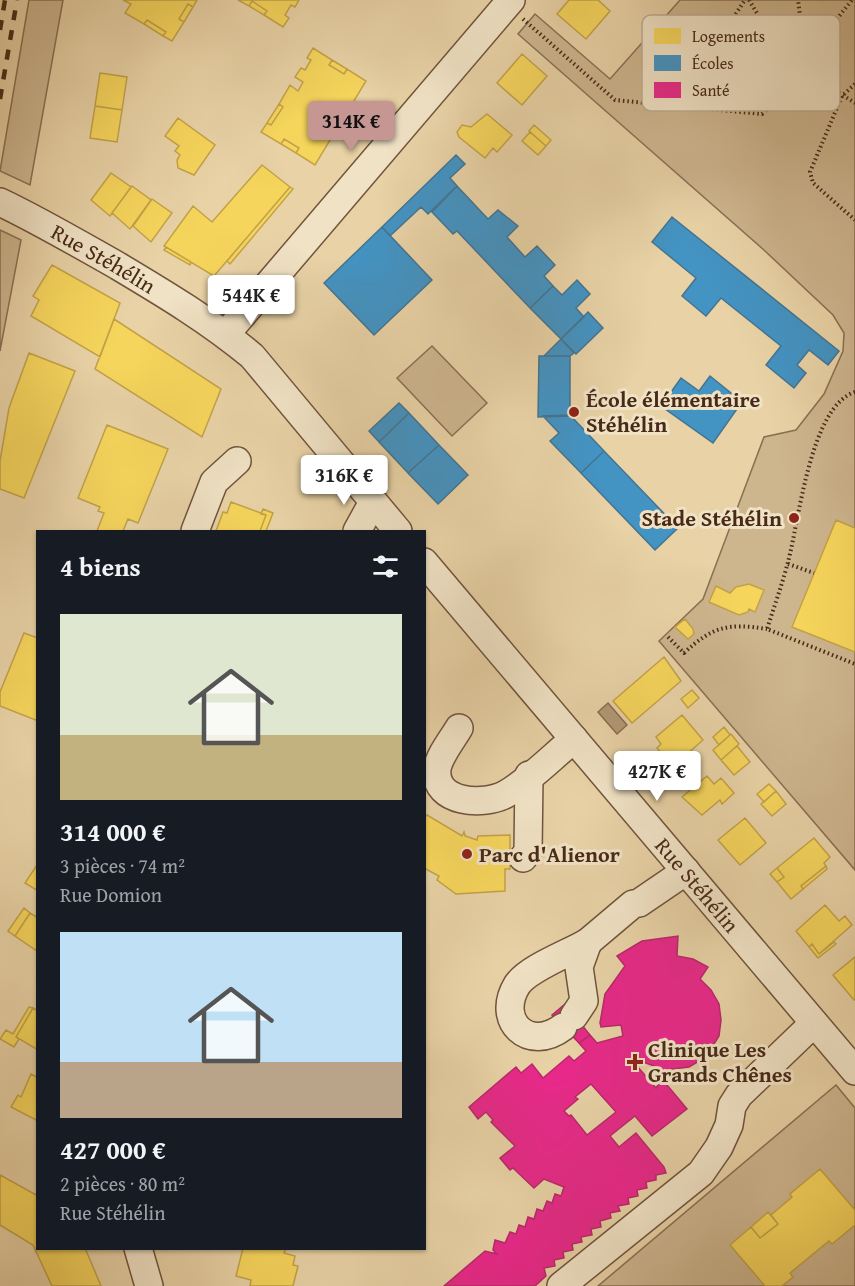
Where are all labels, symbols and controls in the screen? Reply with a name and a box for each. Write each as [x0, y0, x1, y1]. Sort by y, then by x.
legend [642, 15, 840, 111]
text: Logements [692, 24, 765, 48]
text: Écoles [692, 51, 734, 75]
text: Santé [692, 78, 730, 102]
pin: 314K € [302, 101, 400, 152]
text: 314K € [322, 106, 380, 135]
street label: Rue Stéhélin [46, 216, 163, 302]
pin: 544K € [202, 275, 300, 326]
text: 544K € [222, 280, 280, 309]
place label: École élémentaire Stéhélin [586, 383, 760, 440]
marker: École élémentaire Stéhélin [567, 405, 581, 419]
pin: 316K € [295, 455, 393, 506]
text: 316K € [315, 460, 373, 489]
place label: Stade Stéhélin [641, 502, 782, 534]
marker: Stade Stéhélin [787, 511, 801, 525]
text: 4 biens [60, 547, 141, 586]
icon: filters [369, 550, 402, 583]
icon: home [177, 653, 285, 761]
pin: 427K € [608, 751, 706, 802]
text: 427K € [628, 756, 686, 785]
text: 314 000 € [60, 812, 166, 851]
street label: Rue Stéhélin [648, 830, 747, 940]
place label: Parc d'Alienor [479, 838, 620, 870]
marker: Parc d'Alienor [460, 847, 474, 861]
text: 3 pièces · 74 m² [60, 851, 185, 880]
text: Rue Domion [60, 880, 162, 909]
icon: home [177, 971, 285, 1079]
place label: Clinique Les Grands Chênes [648, 1033, 792, 1090]
marker: Clinique Les Grands Chênes [626, 1053, 644, 1071]
text: 427 000 € [60, 1130, 166, 1169]
text: 2 pièces · 80 m² [60, 1169, 185, 1198]
text: Rue Stéhélin [60, 1198, 165, 1227]

